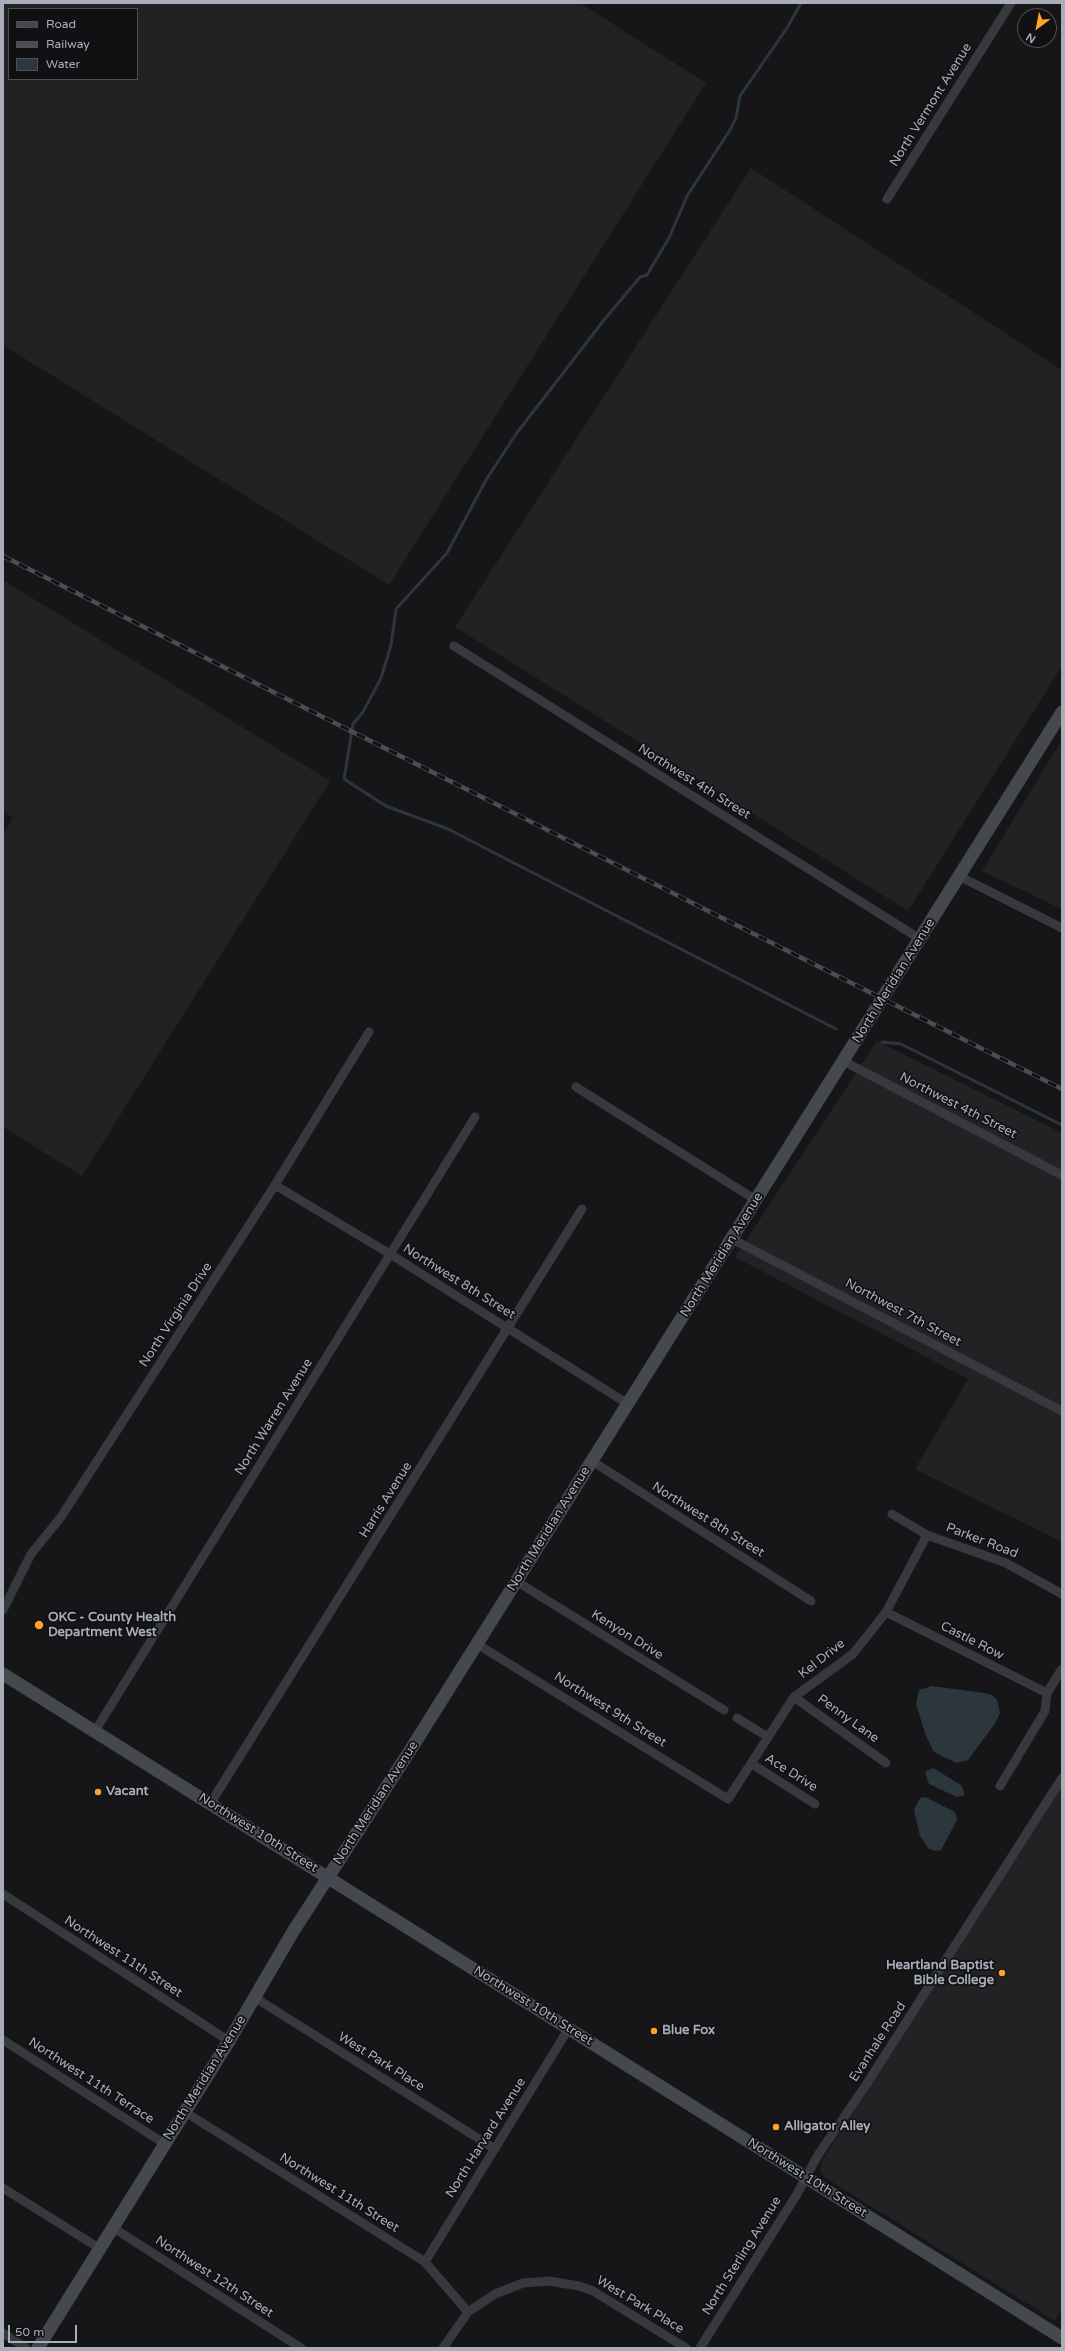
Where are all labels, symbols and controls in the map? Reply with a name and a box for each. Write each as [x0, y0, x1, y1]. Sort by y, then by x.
legend [8, 8, 138, 80]
north arrow [1017, 8, 1057, 48]
text: Road [46, 17, 76, 31]
text: N [1024, 30, 1038, 46]
text: Railway [46, 37, 90, 51]
street label: North Vermont Avenue [887, 40, 975, 170]
text: Water [46, 57, 80, 71]
street label: Northwest 4th Street [635, 741, 753, 823]
street label: North Meridian Avenue [849, 916, 939, 1046]
street label: Northwest 4th Street [897, 1070, 1019, 1142]
street label: North Meridian Avenue [677, 1190, 767, 1320]
street label: Northwest 8th Street [400, 1241, 518, 1323]
street label: North Virginia Drive [136, 1260, 216, 1370]
street label: Northwest 7th Street [842, 1276, 964, 1350]
street label: North Warren Avenue [232, 1356, 316, 1478]
street label: Harris Avenue [356, 1459, 416, 1541]
street label: North Meridian Avenue [504, 1464, 594, 1594]
street label: Northwest 8th Street [649, 1479, 767, 1561]
street label: Parker Road [944, 1520, 1020, 1562]
street label: Kenyon Drive [588, 1607, 666, 1663]
place label: OKC - County Health Department West [48, 1610, 176, 1641]
street label: Castle Row [938, 1618, 1006, 1664]
marker: OKC - County Health Department West [33, 1619, 45, 1631]
street label: Kel Drive [796, 1636, 848, 1682]
street label: Northwest 9th Street [551, 1669, 669, 1751]
street label: Penny Lane [814, 1692, 882, 1746]
street label: North Meridian Avenue [330, 1738, 422, 1868]
street label: Ace Drive [762, 1751, 820, 1795]
place label: Vacant [106, 1784, 149, 1800]
marker: Vacant [93, 1787, 103, 1797]
street label: Northwest 10th Street [195, 1790, 321, 1876]
street label: Northwest 11th Street [61, 1913, 185, 2001]
place label: Heartland Baptist Bible College [886, 1958, 994, 1989]
street label: Northwest 10th Street [470, 1963, 596, 2049]
marker: Heartland Baptist Bible College [997, 1968, 1007, 1978]
street label: Evanhale Road [846, 1999, 910, 2085]
street label: North Meridian Avenue [160, 2013, 250, 2143]
place label: Blue Fox [662, 2023, 715, 2039]
marker: Blue Fox [649, 2026, 659, 2036]
street label: West Park Place [335, 2029, 427, 2095]
street label: Northwest 11th Terrace [25, 2035, 157, 2127]
street label: North Harvard Avenue [443, 2075, 529, 2201]
place label: Alligator Alley [784, 2119, 870, 2135]
marker: Alligator Alley [771, 2122, 781, 2132]
street label: Northwest 10th Street [744, 2135, 870, 2221]
street label: Northwest 11th Street [276, 2150, 402, 2236]
street label: North Sterling Avenue [699, 2194, 785, 2318]
street label: Northwest 12th Street [152, 2233, 276, 2321]
street label: West Park Place [594, 2273, 686, 2337]
scale bar [10, 2317, 79, 2343]
text: 50 m [15, 2325, 44, 2339]

